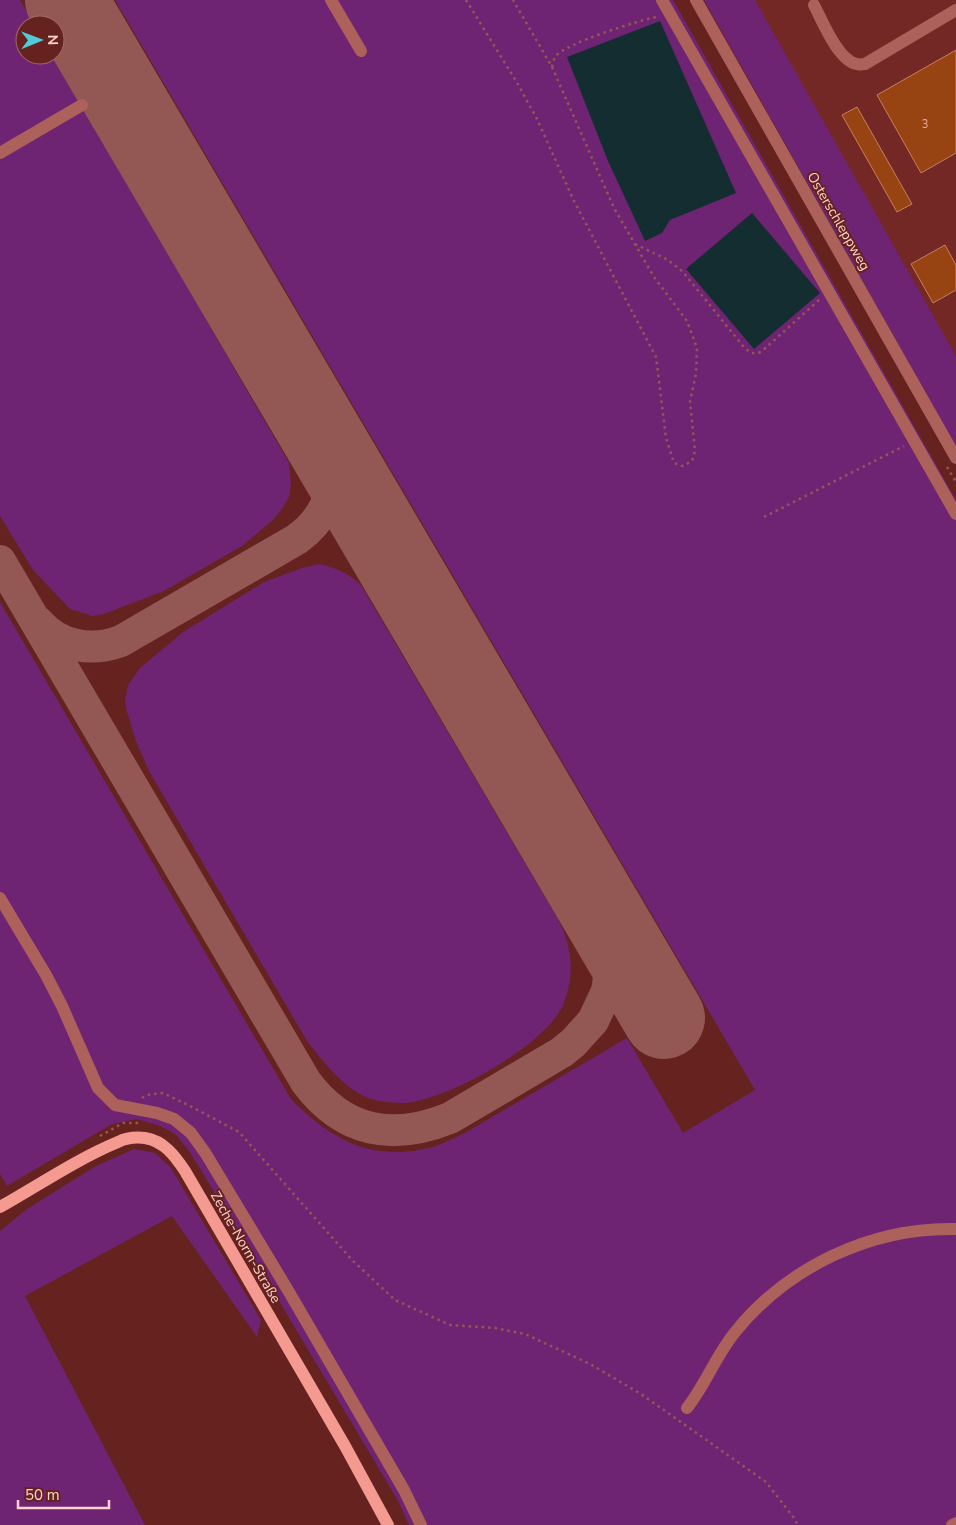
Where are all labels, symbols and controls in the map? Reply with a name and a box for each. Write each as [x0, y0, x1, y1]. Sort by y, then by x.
north arrow [15, 15, 65, 65]
text: N [43, 34, 62, 45]
house number: 3 [922, 117, 928, 132]
street label: Osterschleppweg [803, 168, 875, 274]
street label: Zeche-Norm-Straße [206, 1188, 285, 1307]
scale bar [18, 1478, 109, 1510]
text: 50 m [25, 1485, 60, 1505]

